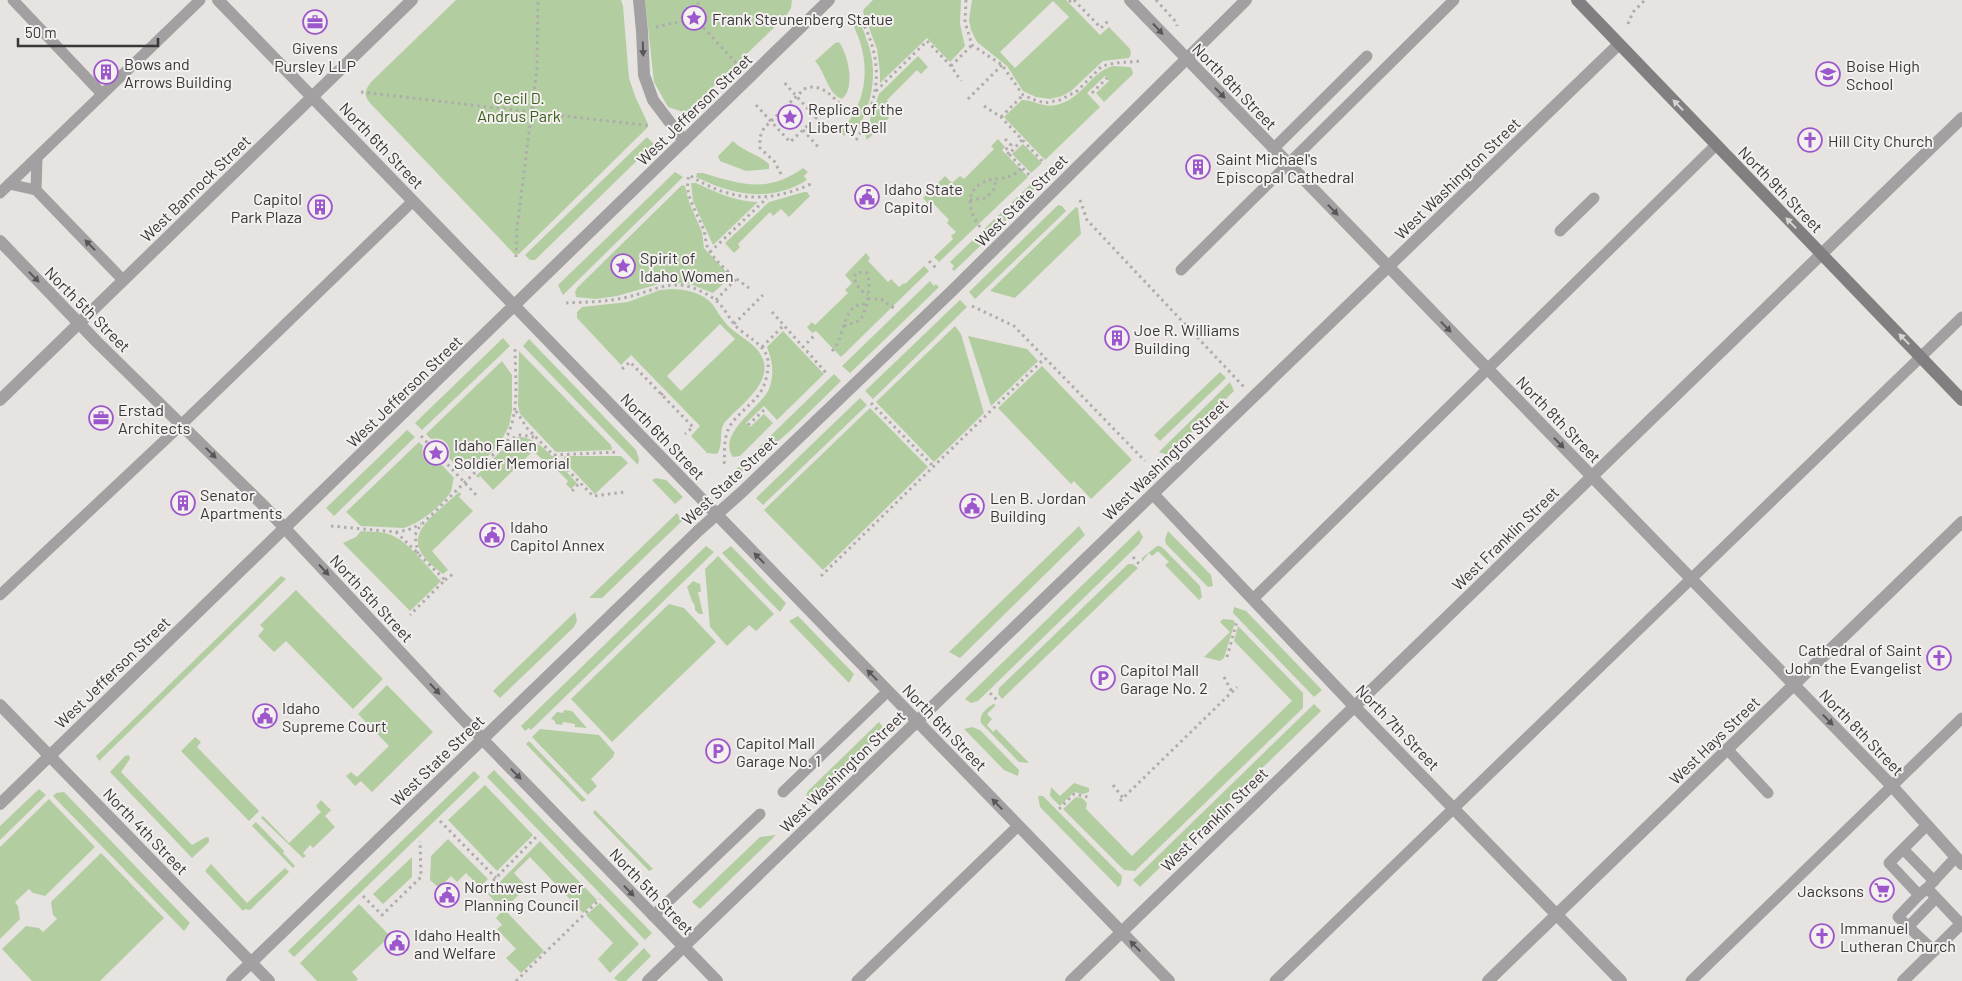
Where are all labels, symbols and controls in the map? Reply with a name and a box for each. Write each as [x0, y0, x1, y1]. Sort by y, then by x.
place icon: Frank Steunenberg Statue [681, 5, 707, 31]
office icon: Givens Pursley LLP [302, 9, 328, 35]
place label: Frank Steunenberg Statue [712, 9, 893, 28]
scale bar [18, 15, 158, 47]
text: 50 m [25, 23, 57, 41]
one-way arrow [1152, 23, 1164, 35]
place label: Givens Pursley LLP [274, 38, 356, 75]
street label: North 8th Street [1189, 39, 1281, 133]
one-way arrow [639, 41, 647, 57]
street label: West Jefferson Street [632, 49, 756, 169]
place label: Bows and Arrows Building [124, 54, 232, 91]
place label: Boise High School [1846, 56, 1920, 93]
building icon: Bows and Arrows Building [93, 59, 119, 85]
school or university icon: Boise High School [1815, 61, 1841, 87]
one-way arrow [1214, 87, 1226, 99]
park label: Cecil D. Andrus Park [477, 88, 561, 125]
street label: North 6th Street [336, 98, 428, 192]
place label: Replica of the Liberty Bell [808, 99, 903, 136]
one-way arrow [1672, 100, 1684, 112]
place icon: Replica of the Liberty Bell [777, 104, 803, 130]
street label: West Washington Street [1390, 113, 1524, 243]
church icon: Hill City Church [1797, 127, 1823, 153]
street label: West Bannock Street [136, 131, 254, 245]
place label: Hill City Church [1828, 131, 1933, 150]
street label: North 9th Street [1735, 142, 1827, 236]
place label: Saint Michael's Episcopal Cathedral [1216, 149, 1354, 186]
street label: West State Street [971, 150, 1071, 250]
building icon: Saint Michael's Episcopal Cathedral [1185, 154, 1211, 180]
place label: Idaho State Capitol [884, 179, 963, 216]
public building icon: Idaho State Capitol [854, 184, 880, 210]
place label: Capitol Park Plaza [231, 189, 302, 226]
building icon: Capitol Park Plaza [307, 194, 333, 220]
one-way arrow [1327, 204, 1339, 216]
one-way arrow [1785, 217, 1797, 229]
one-way arrow [84, 239, 96, 251]
place label: Spirit of Idaho Women [640, 248, 734, 285]
place icon: Spirit of Idaho Women [610, 253, 636, 279]
street label: North 5th Street [41, 262, 135, 356]
one-way arrow [28, 270, 40, 282]
place label: Joe R. Williams Building [1134, 320, 1240, 357]
one-way arrow [1440, 320, 1452, 332]
building icon: Joe R. Williams Building [1104, 325, 1130, 351]
street label: West Jefferson Street [342, 331, 466, 451]
one-way arrow [1898, 334, 1910, 346]
street label: North 8th Street [1513, 372, 1605, 466]
street label: North 6th Street [617, 389, 709, 483]
street label: West Washington Street [1098, 394, 1232, 524]
place label: Erstad Architects [118, 400, 190, 437]
office icon: Erstad Architects [88, 405, 114, 431]
street label: West State Street [678, 431, 780, 529]
place label: Idaho Fallen Soldier Memorial [454, 435, 570, 472]
one-way arrow [1553, 437, 1565, 449]
place icon: Idaho Fallen Soldier Memorial [423, 440, 449, 466]
one-way arrow [205, 447, 217, 459]
street label: West Franklin Street [1448, 482, 1562, 594]
place label: Senator Apartments [200, 485, 282, 522]
place label: Len B. Jordan Building [990, 488, 1086, 525]
building icon: Senator Apartments [170, 490, 196, 516]
public building icon: Len B. Jordan Building [959, 493, 985, 519]
place label: Idaho Capitol Annex [510, 517, 605, 554]
public building icon: Idaho Capitol Annex [479, 522, 505, 548]
street label: North 5th Street [327, 550, 417, 646]
one-way arrow [753, 553, 765, 565]
one-way arrow [318, 564, 330, 576]
street label: West Jefferson Street [50, 612, 174, 732]
place label: Cathedral of Saint John the Evangelist [1785, 640, 1922, 677]
church icon: Cathedral of Saint John the Evangelist [1926, 645, 1952, 671]
place label: Capitol Mall Garage No. 2 [1120, 660, 1208, 697]
parking icon: Capitol Mall Garage No. 2 [1090, 665, 1116, 691]
one-way arrow [866, 669, 878, 681]
street label: North 6th Street [899, 680, 991, 774]
street label: North 7th Street [1352, 680, 1444, 774]
one-way arrow [429, 682, 441, 694]
street label: North 8th Street [1816, 685, 1908, 779]
street label: West Hays Street [1665, 692, 1763, 788]
place label: Idaho Supreme Court [282, 698, 387, 735]
public building icon: Idaho Supreme Court [252, 703, 278, 729]
street label: West Washington Street [775, 706, 909, 836]
street label: West State Street [386, 711, 488, 809]
one-way arrow [1822, 714, 1834, 726]
place label: Capitol Mall Garage No. 1 [736, 733, 821, 770]
parking icon: Capitol Mall Garage No. 1 [705, 738, 731, 764]
street label: West Franklin Street [1157, 763, 1271, 875]
one-way arrow [510, 768, 522, 780]
street label: North 4th Street [100, 784, 192, 878]
one-way arrow [991, 798, 1003, 810]
street label: North 5th Street [606, 844, 698, 938]
place label: Northwest Power Planning Council [464, 877, 584, 914]
supermarket icon: Jacksons [1869, 877, 1895, 903]
place label: Jacksons [1798, 881, 1864, 900]
public building icon: Northwest Power Planning Council [434, 882, 460, 908]
one-way arrow [623, 884, 635, 896]
place label: Immanuel Lutheran Church [1840, 918, 1956, 955]
church icon: Immanuel Lutheran Church [1809, 923, 1835, 949]
place label: Idaho Health and Welfare [414, 925, 501, 962]
public building icon: Idaho Health and Welfare [384, 930, 410, 956]
one-way arrow [1129, 940, 1141, 952]

